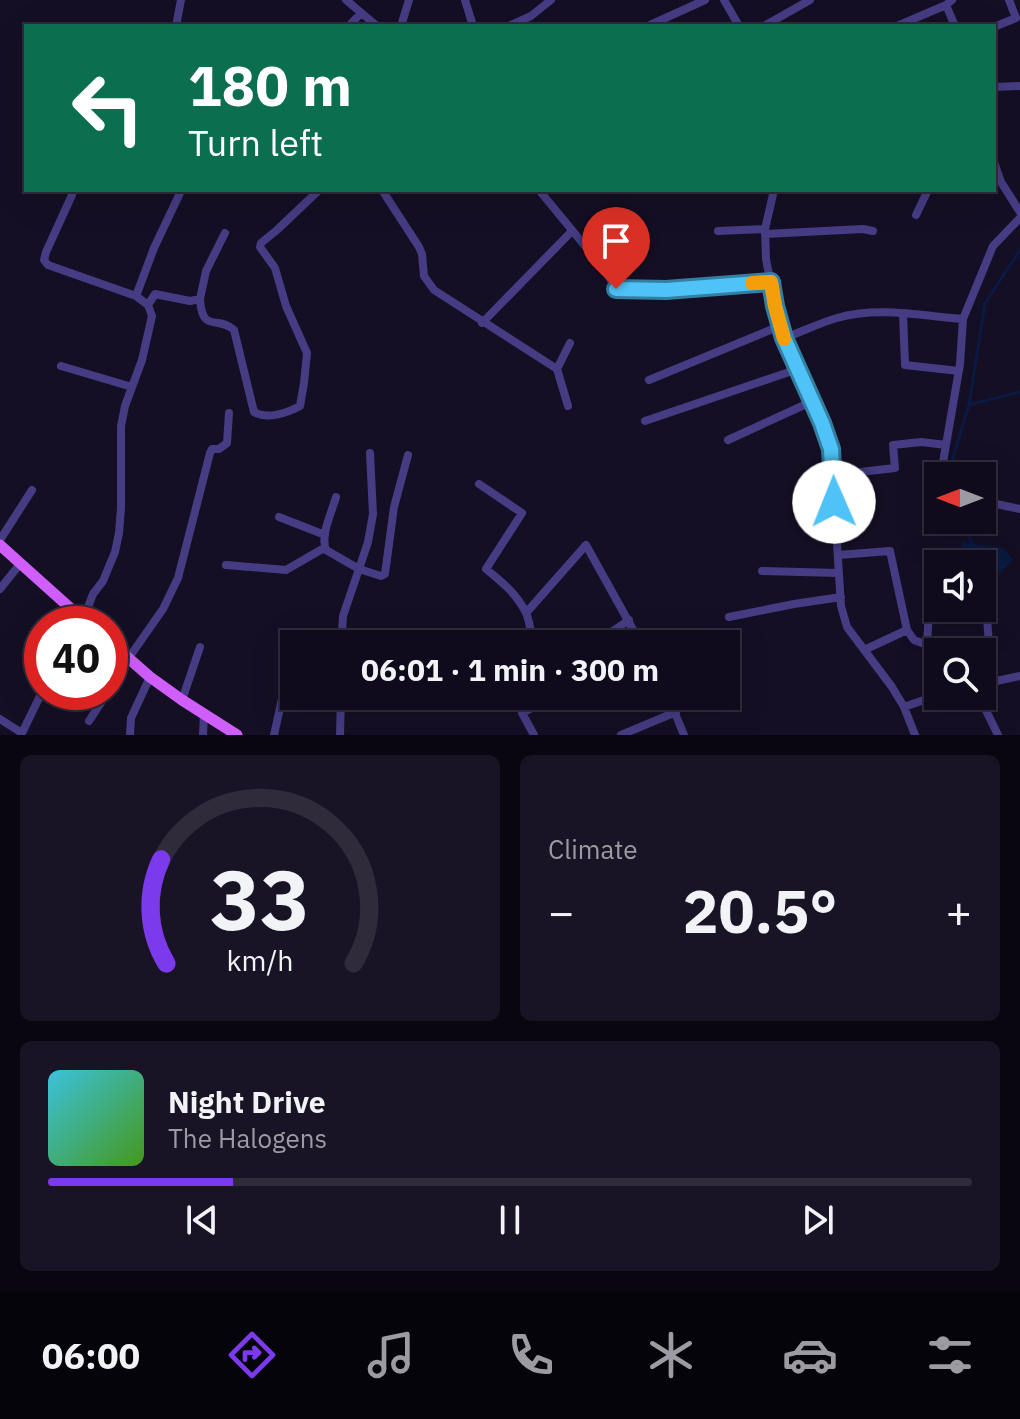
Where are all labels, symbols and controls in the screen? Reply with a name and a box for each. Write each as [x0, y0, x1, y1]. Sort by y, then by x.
text: 180 m [188, 49, 352, 121]
icon: left [56, 56, 160, 160]
text: Turn left [188, 119, 323, 166]
pin [582, 207, 650, 289]
icon: arrive [594, 219, 638, 263]
position arrow [792, 460, 876, 544]
north arrow [924, 462, 996, 534]
map controls [924, 462, 996, 710]
button: sound [924, 550, 996, 622]
speed limit sign: 40 [24, 606, 128, 710]
button: search [924, 638, 996, 710]
text: 06:01 · 1 min · 300 m [361, 650, 659, 689]
text: Climate [548, 832, 638, 866]
text: 33 [210, 845, 310, 953]
text: 20.5° [683, 871, 837, 950]
text: − [548, 883, 574, 940]
text: + [946, 883, 972, 940]
text: km/h [226, 942, 294, 979]
text: Night Drive [168, 1082, 326, 1121]
text: The Halogens [168, 1121, 327, 1155]
icon: previous [180, 1198, 224, 1242]
icon: pause [488, 1198, 532, 1242]
icon: next [796, 1198, 840, 1242]
icon: directions [224, 1327, 280, 1383]
icon: music [363, 1327, 419, 1383]
icon: phone [503, 1327, 559, 1383]
icon: climate [643, 1327, 699, 1383]
icon: car [782, 1327, 838, 1383]
icon: filters [922, 1327, 978, 1383]
text: 06:00 [42, 1332, 140, 1379]

